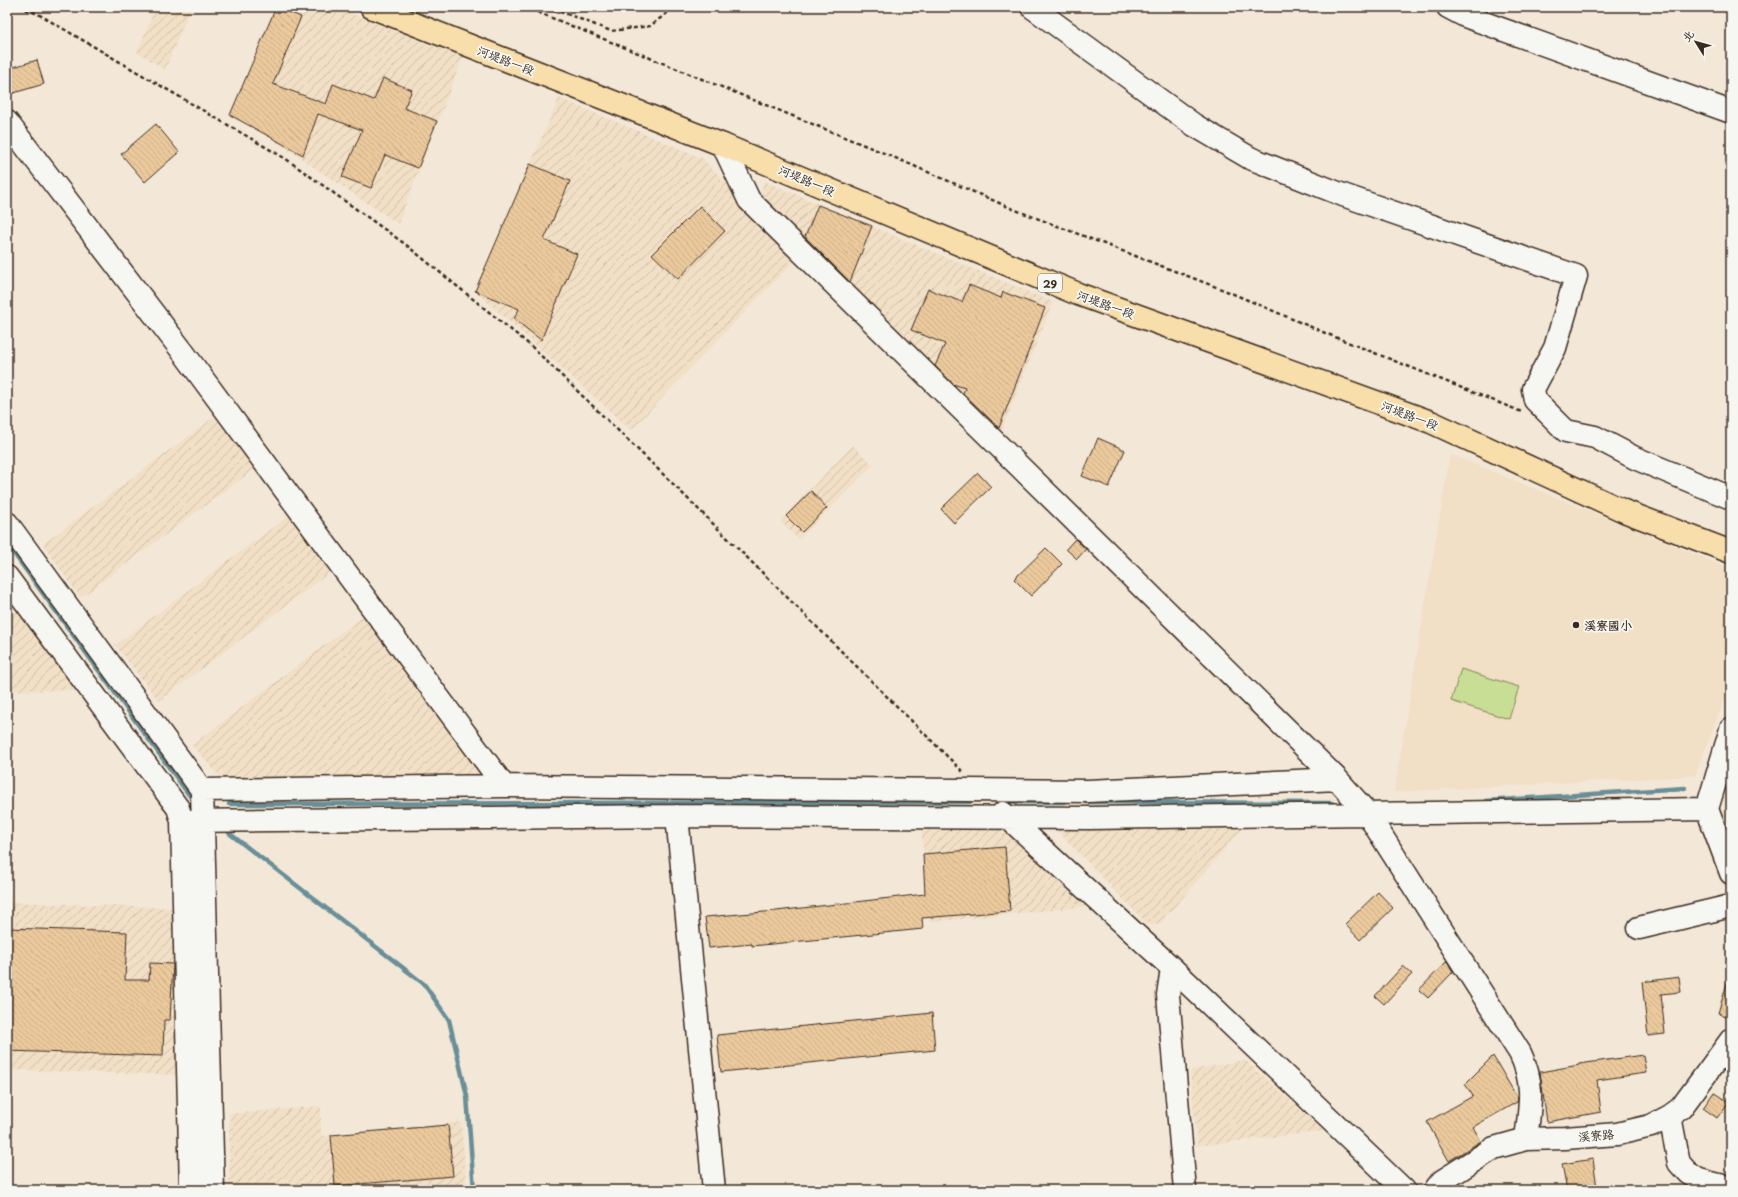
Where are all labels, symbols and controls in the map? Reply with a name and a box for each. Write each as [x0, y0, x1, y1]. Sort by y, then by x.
north arrow [1676, 22, 1716, 62]
text: 北 [1678, 26, 1698, 45]
street label: 河堤路一段 [475, 41, 537, 79]
street label: 河堤路一段 [776, 160, 838, 200]
road number: 29 [1038, 274, 1062, 292]
street label: 河堤路一段 [1075, 285, 1137, 323]
street label: 河堤路一段 [1379, 396, 1441, 434]
place label: 溪寮國小 [1584, 616, 1632, 634]
marker: 溪寮國小 [1571, 620, 1581, 630]
street label: 溪寮路 [1577, 1124, 1615, 1146]

